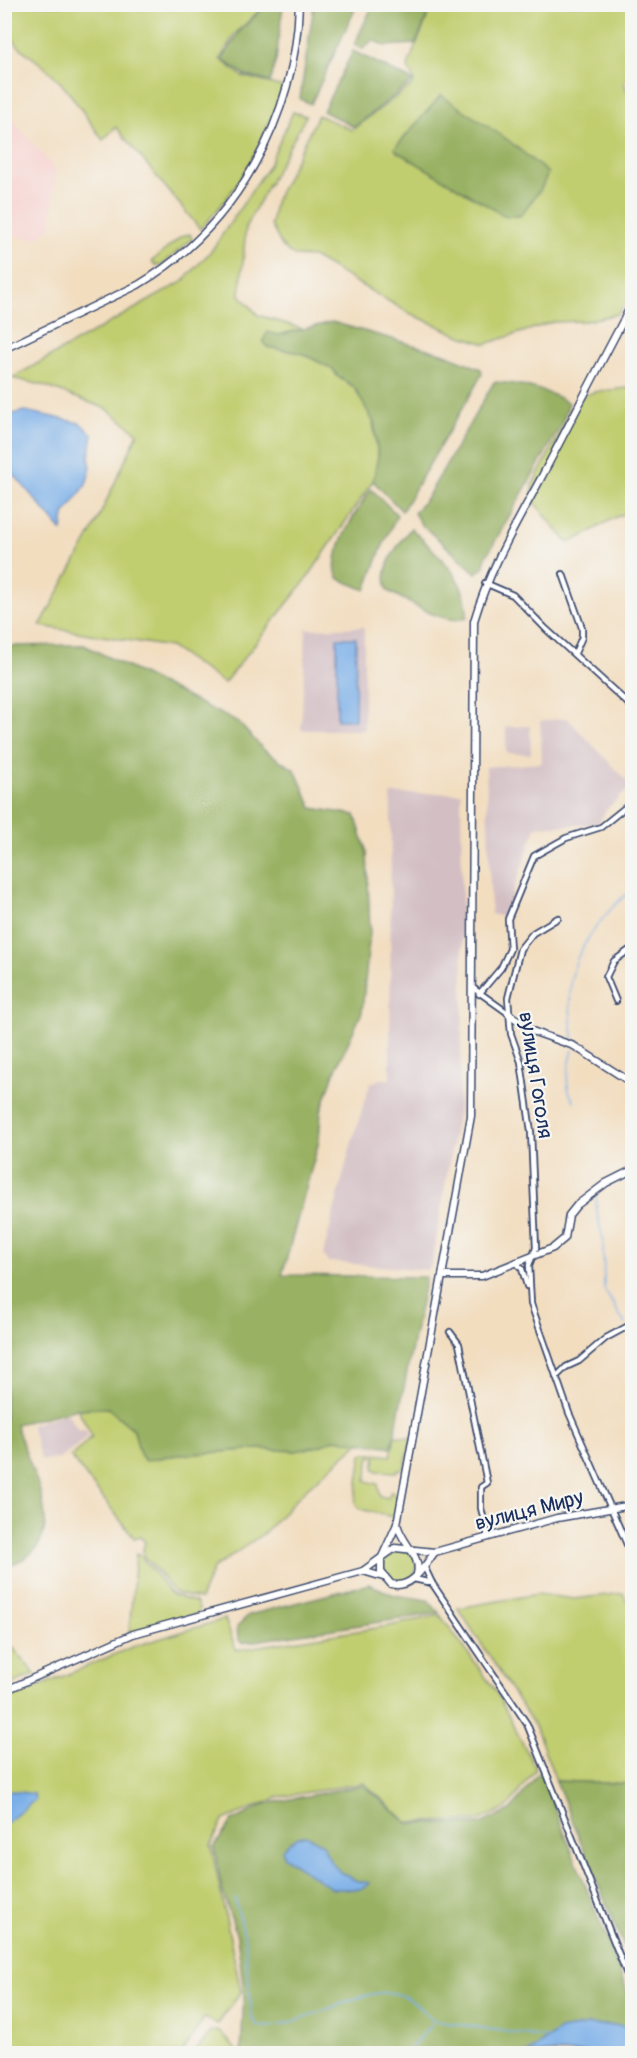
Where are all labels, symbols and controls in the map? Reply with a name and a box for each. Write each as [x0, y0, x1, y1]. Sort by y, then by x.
street label: вулиця Гоголя [512, 1010, 559, 1140]
street label: вулиця Миру [472, 1484, 586, 1537]

